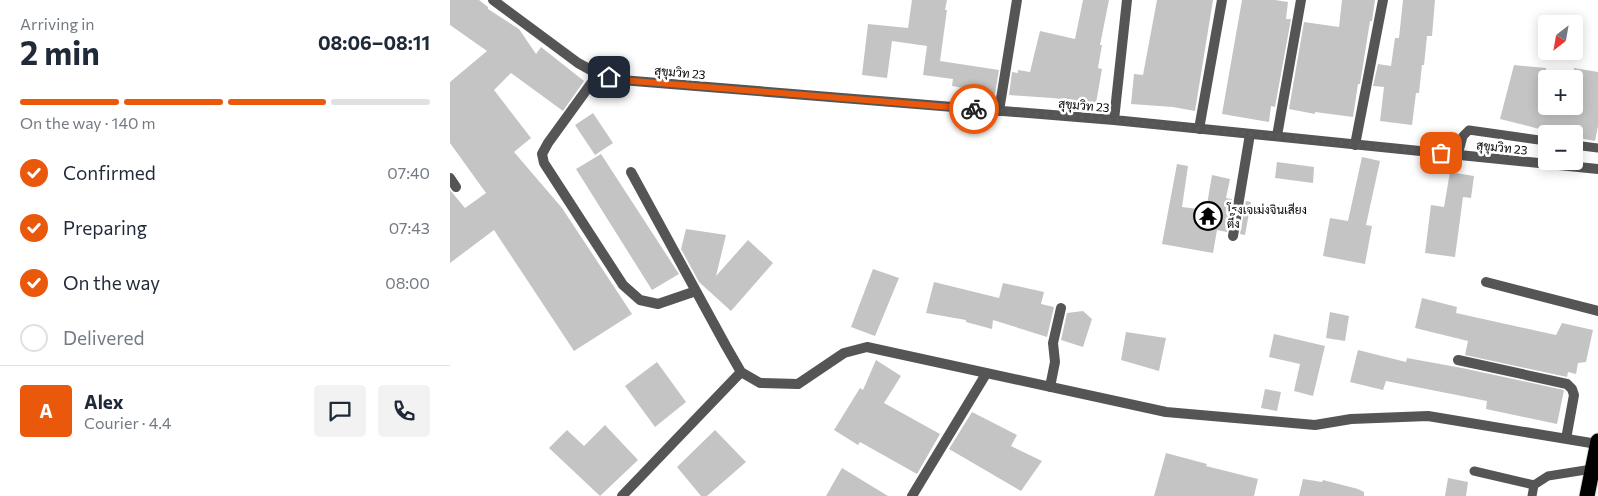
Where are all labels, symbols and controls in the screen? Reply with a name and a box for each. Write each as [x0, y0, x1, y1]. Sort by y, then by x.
text: Arriving in [20, 14, 94, 33]
north arrow [1538, 15, 1582, 60]
map controls [1538, 15, 1583, 170]
text: 08:06–08:11 [318, 31, 430, 54]
text: 2 min [20, 32, 100, 72]
pin [588, 56, 630, 98]
icon: home [595, 63, 623, 91]
street label: สุขุมวิท 23 [654, 63, 706, 84]
button: + [1538, 70, 1583, 115]
courier [949, 84, 999, 134]
icon: bike [960, 95, 988, 123]
street label: สุขุมวิท 23 [1058, 96, 1110, 117]
text: On the way · 140 m [20, 113, 155, 132]
button: − [1538, 125, 1583, 170]
pin [1420, 132, 1462, 174]
street label: สุขุมวิท 23 [1475, 137, 1528, 160]
icon: bag [1427, 139, 1455, 167]
icon: check [20, 159, 48, 187]
text: Confirmed [63, 161, 156, 184]
text: 07:40 [387, 163, 430, 182]
temple icon: โรงเจเม่งจินเสียง ตึ๊ง [1193, 201, 1223, 231]
place label: โรงเจเม่งจินเสียง ตึ๊ง [1226, 202, 1307, 230]
icon: check [20, 214, 48, 242]
text: Preparing [63, 216, 147, 239]
text: 07:43 [389, 218, 430, 237]
icon: check [20, 269, 48, 297]
text: On the way [63, 271, 160, 294]
text: 08:00 [385, 273, 430, 292]
text: Delivered [63, 326, 144, 349]
button: chat [314, 385, 366, 437]
button: phone [378, 385, 430, 437]
text: Alex [84, 390, 124, 413]
text: A [39, 399, 53, 422]
text: Courier · 4.4 [84, 413, 171, 432]

